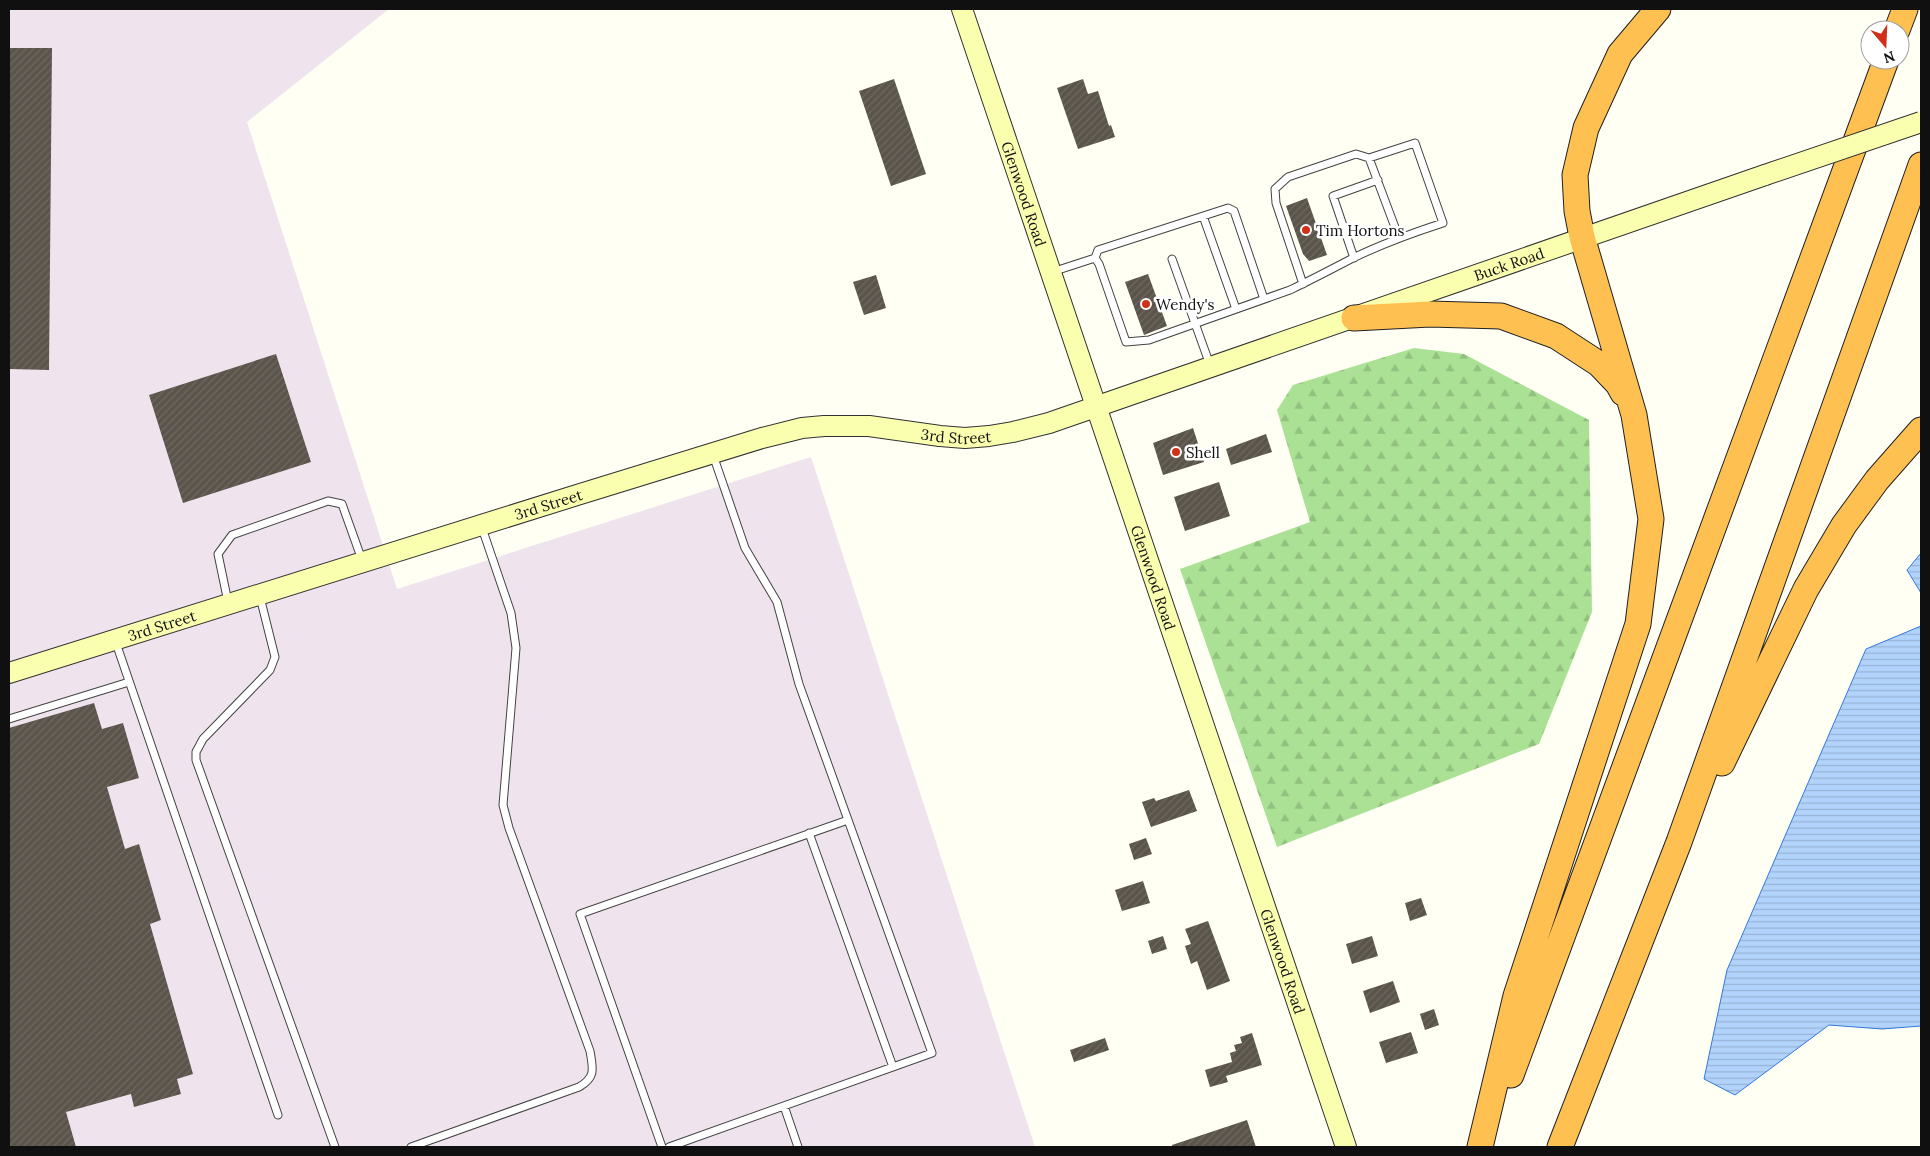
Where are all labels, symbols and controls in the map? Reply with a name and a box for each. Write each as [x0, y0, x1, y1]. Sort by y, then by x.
north arrow [1860, 20, 1910, 70]
text: N [1881, 47, 1897, 68]
street label: Glenwood Road [998, 139, 1051, 249]
place label: Tim Hortons [1316, 221, 1405, 240]
marker: Tim Hortons [1300, 224, 1312, 236]
street label: Buck Road [1471, 243, 1546, 285]
place label: Wendy's [1156, 295, 1214, 314]
marker: Wendy's [1140, 298, 1152, 310]
street label: 3rd Street [920, 424, 992, 448]
place label: Shell [1186, 443, 1220, 462]
marker: Shell [1170, 446, 1182, 458]
street label: 3rd Street [512, 484, 585, 524]
street label: Glenwood Road [1127, 522, 1180, 633]
street label: 3rd Street [125, 606, 198, 645]
street label: Glenwood Road [1257, 906, 1310, 1016]

